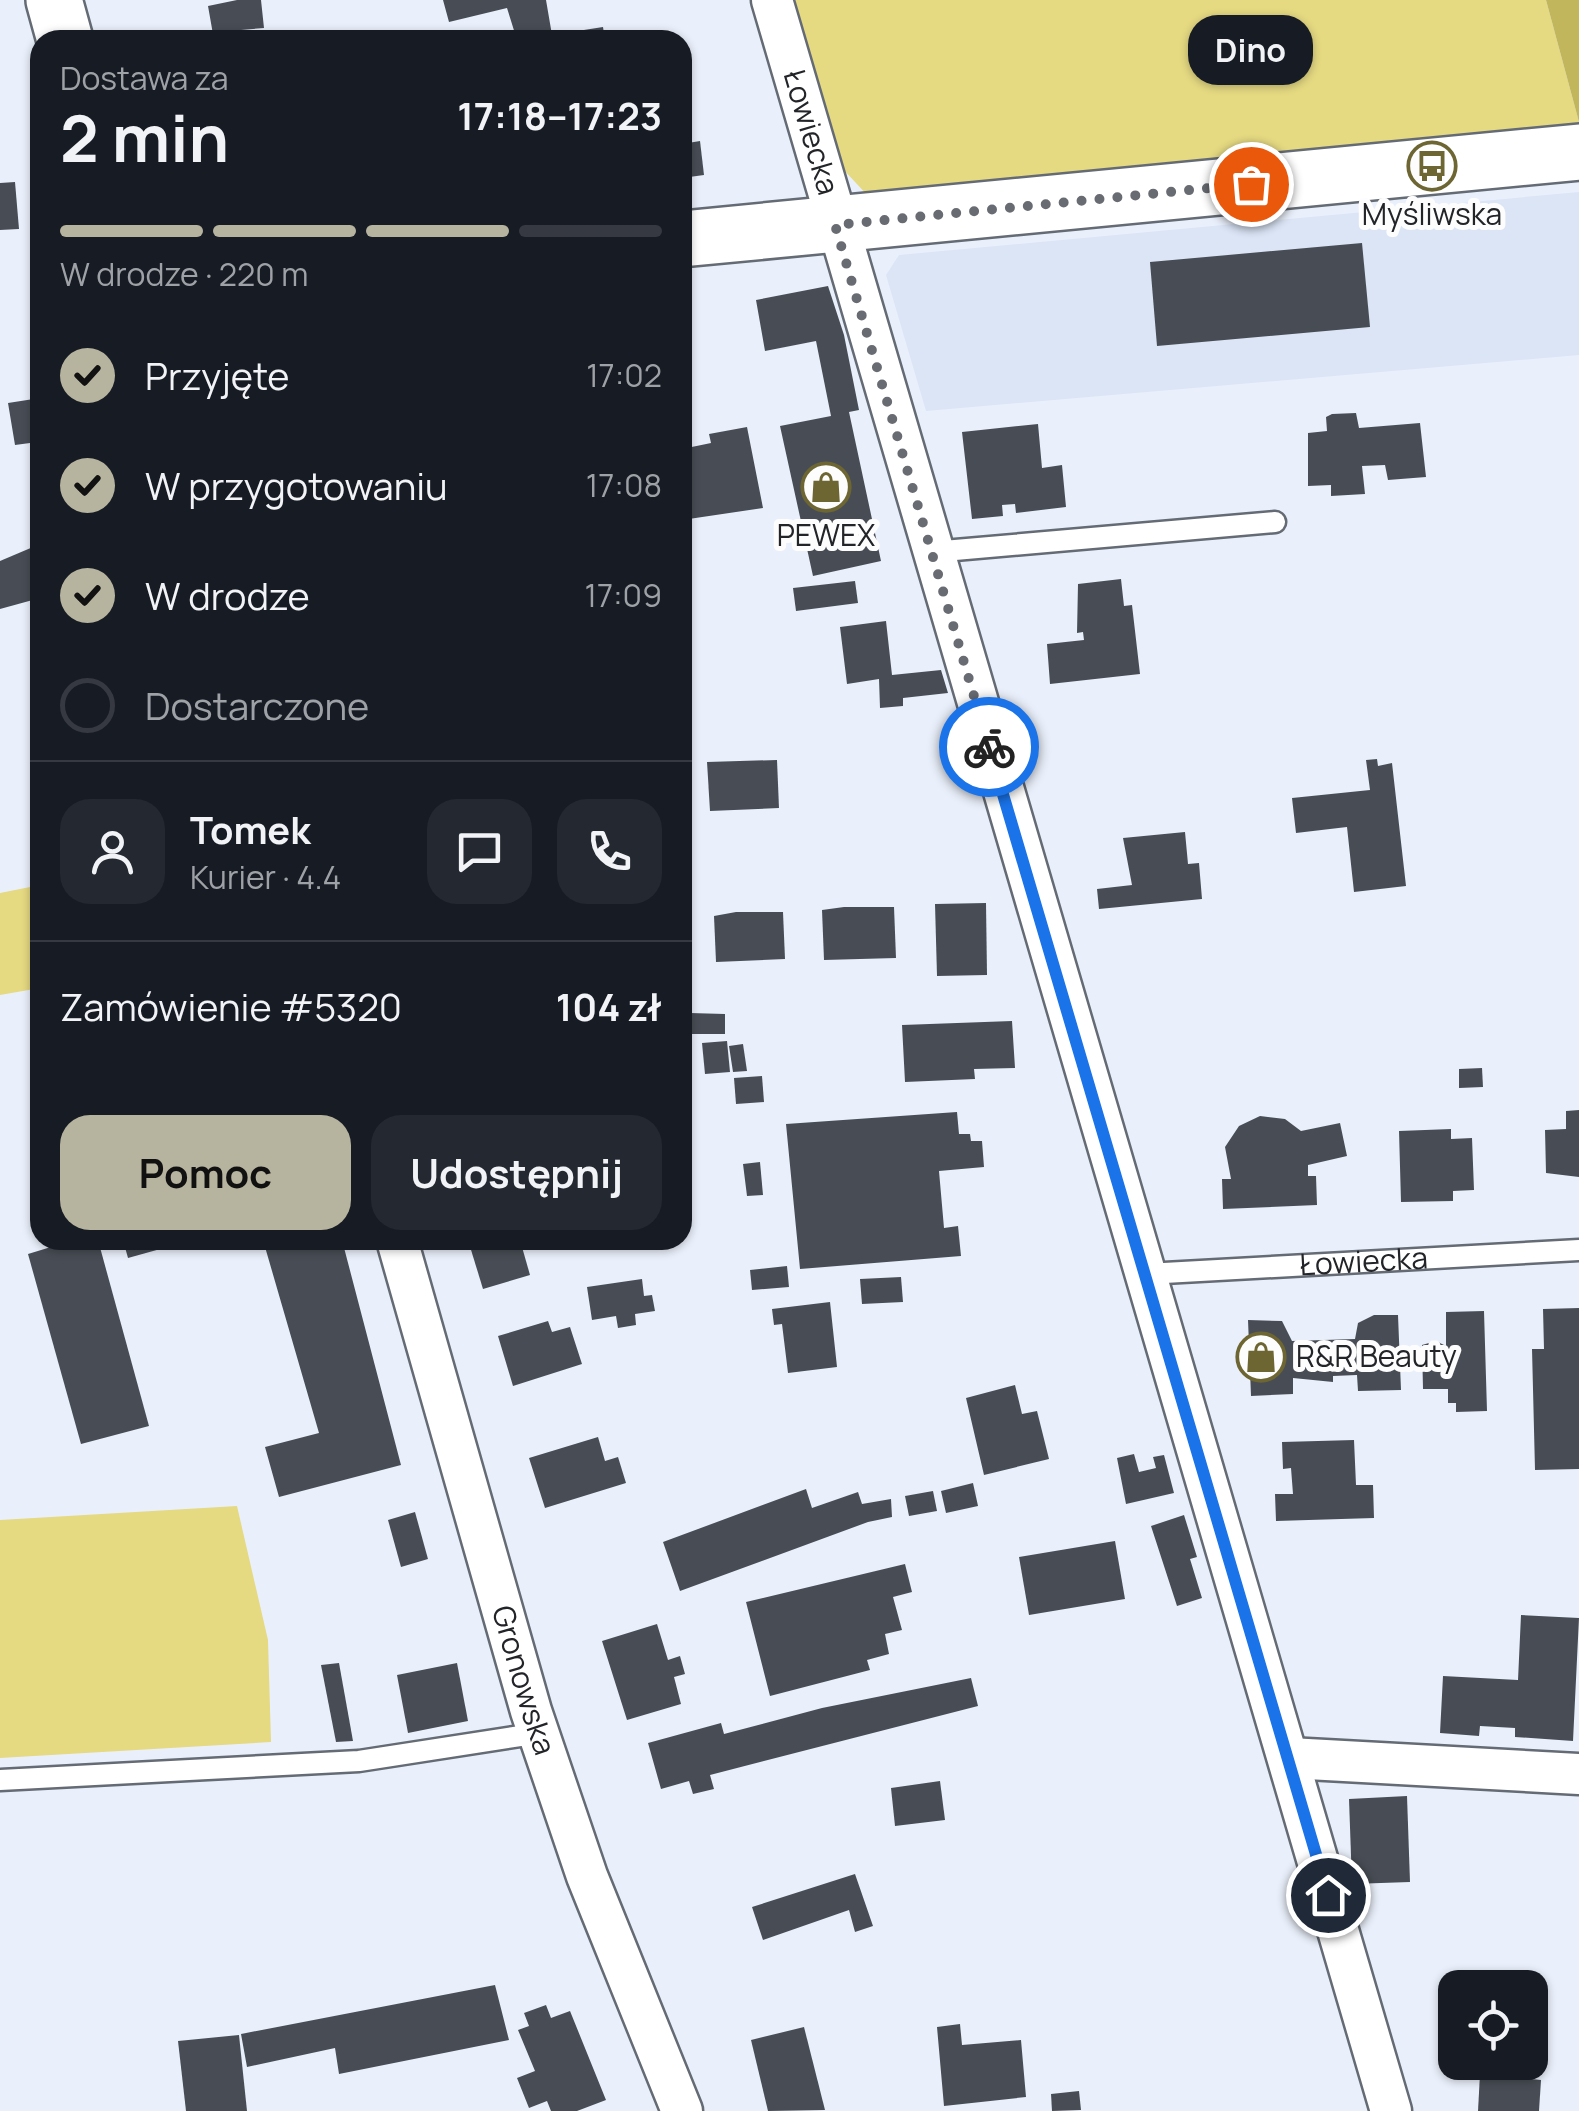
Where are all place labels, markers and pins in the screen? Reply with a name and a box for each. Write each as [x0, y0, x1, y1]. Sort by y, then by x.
callout: Dino [1188, 14, 1314, 84]
bus stop icon: Myśliwska [1406, 140, 1458, 192]
pin [1209, 142, 1294, 227]
place label: Myśliwska [1362, 193, 1502, 234]
shop icon: PEWEX [800, 461, 852, 513]
place label: PEWEX [777, 514, 875, 555]
shop icon: R&R Beauty [1235, 1331, 1287, 1383]
place label: R&R Beauty [1296, 1335, 1457, 1376]
pin [1286, 1853, 1371, 1938]

